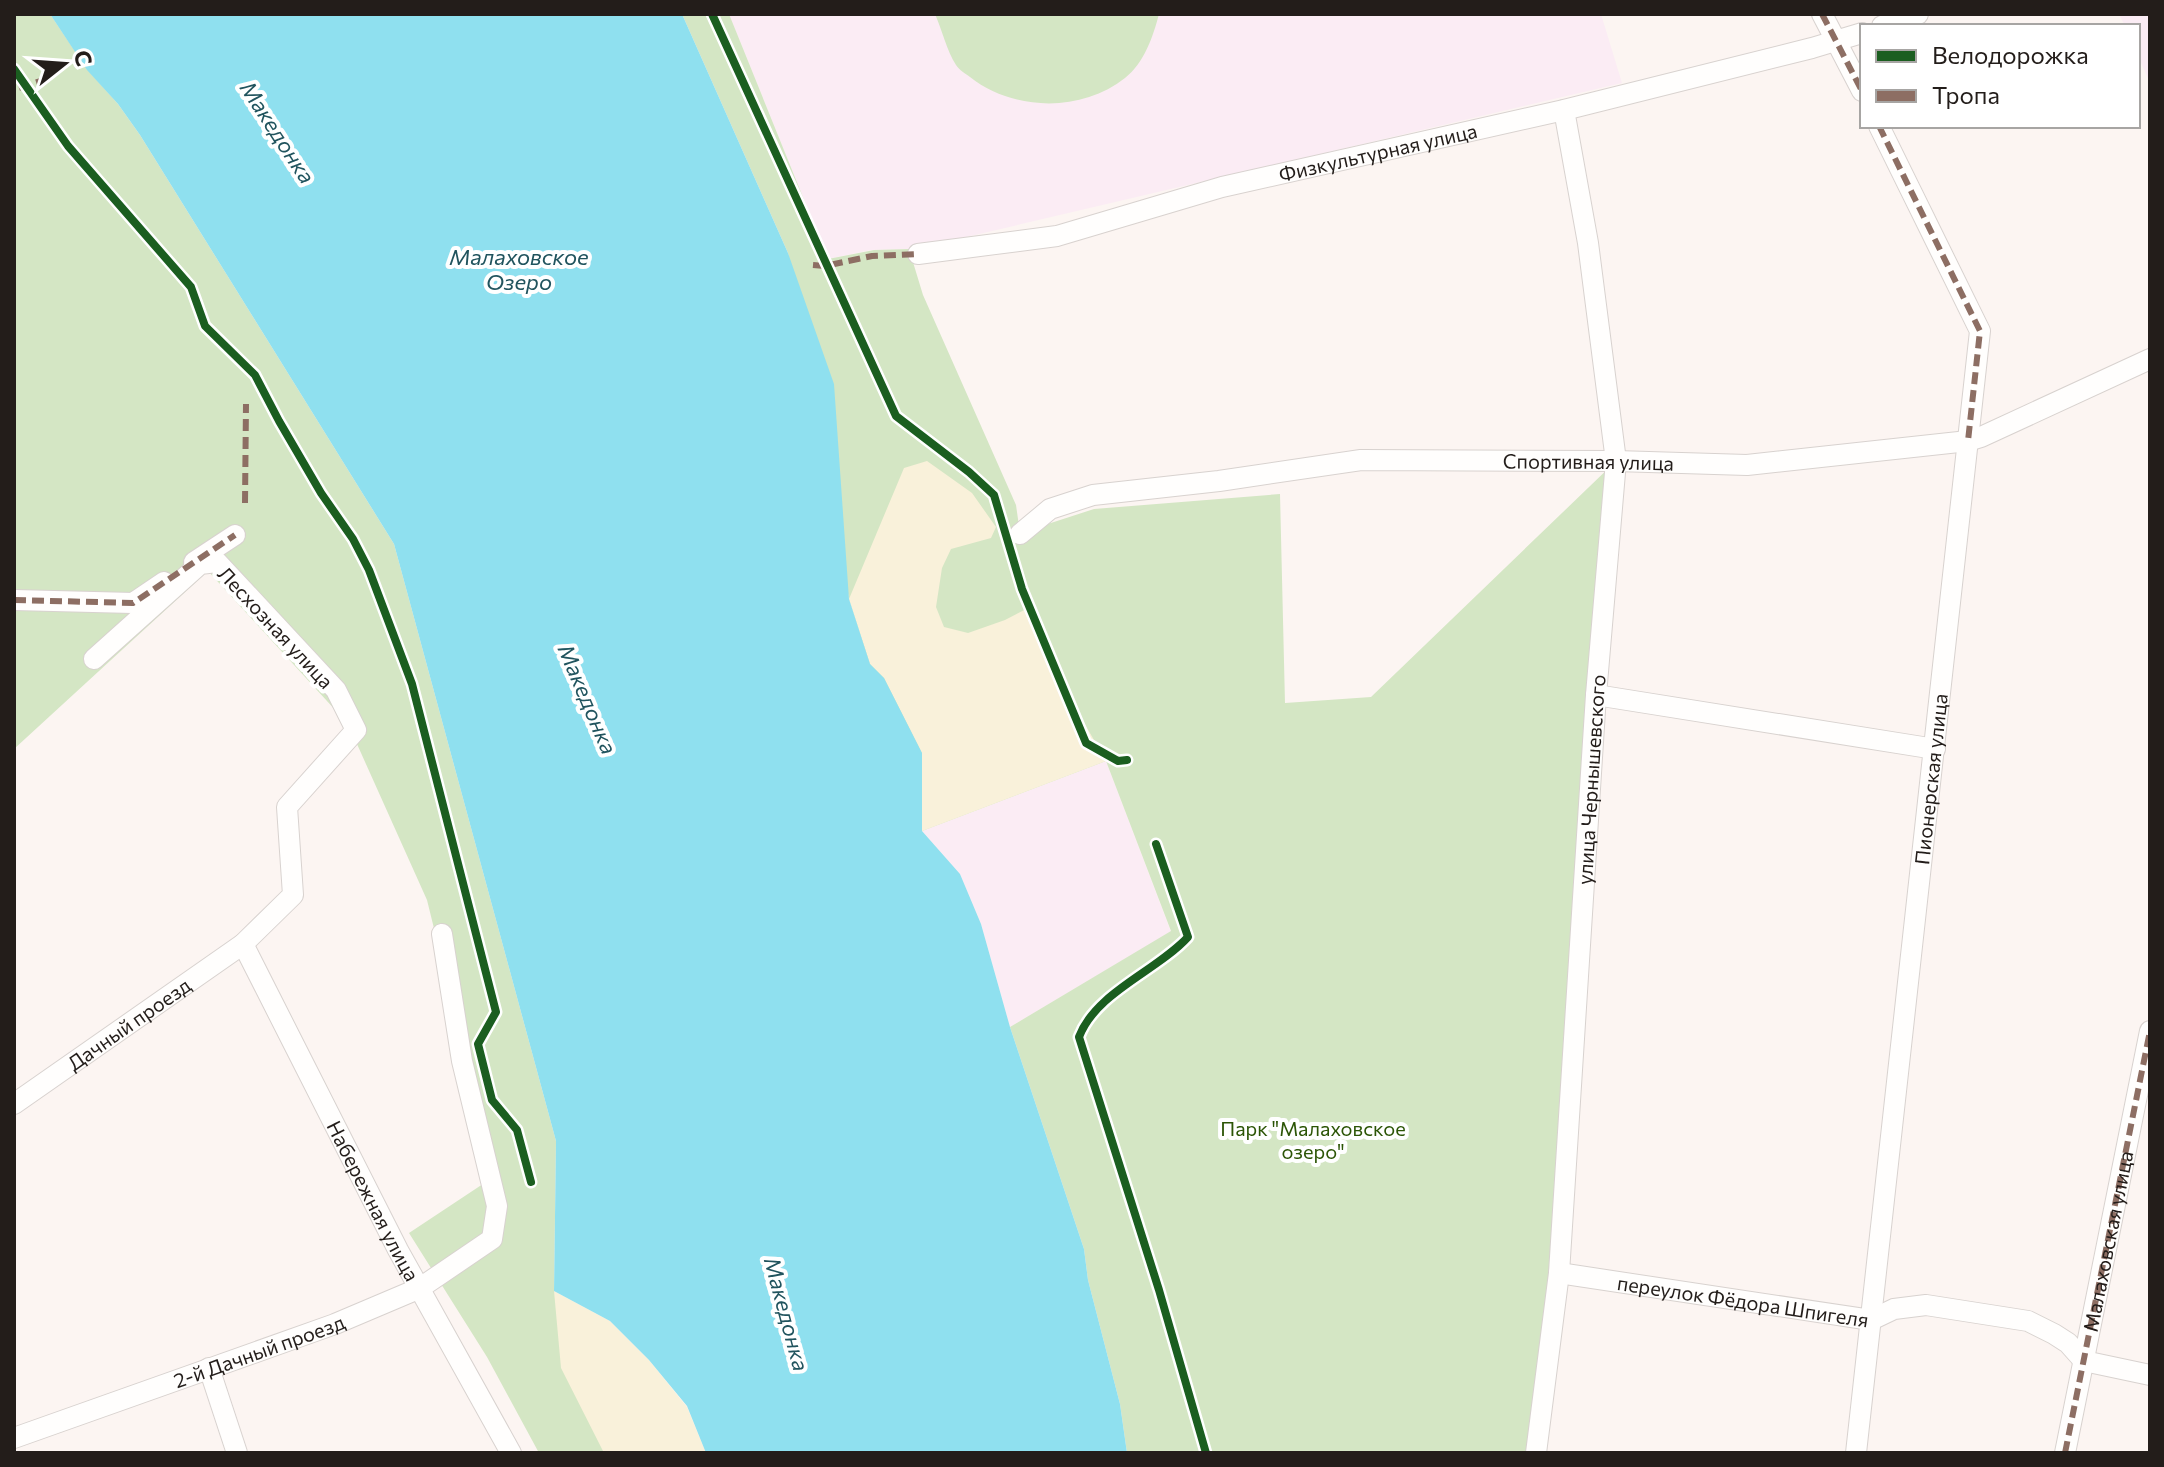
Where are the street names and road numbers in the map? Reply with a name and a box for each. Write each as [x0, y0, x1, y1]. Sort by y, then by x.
street label: Физкультурная улица [1276, 118, 1479, 186]
street label: Спортивная улица [1503, 449, 1674, 475]
street label: Лесхозная улица [213, 561, 339, 693]
street label: улица Чернышевского [1572, 673, 1610, 885]
street label: Пионерская улица [1909, 692, 1952, 866]
street label: Дачный проезд [63, 972, 195, 1075]
street label: Набережная улица [322, 1117, 425, 1285]
street label: Малаховская улица [2078, 1149, 2138, 1334]
street label: переулок Фёдора Шпигеля [1616, 1270, 1870, 1331]
street label: 2-й Дачный проезд [170, 1309, 348, 1392]

